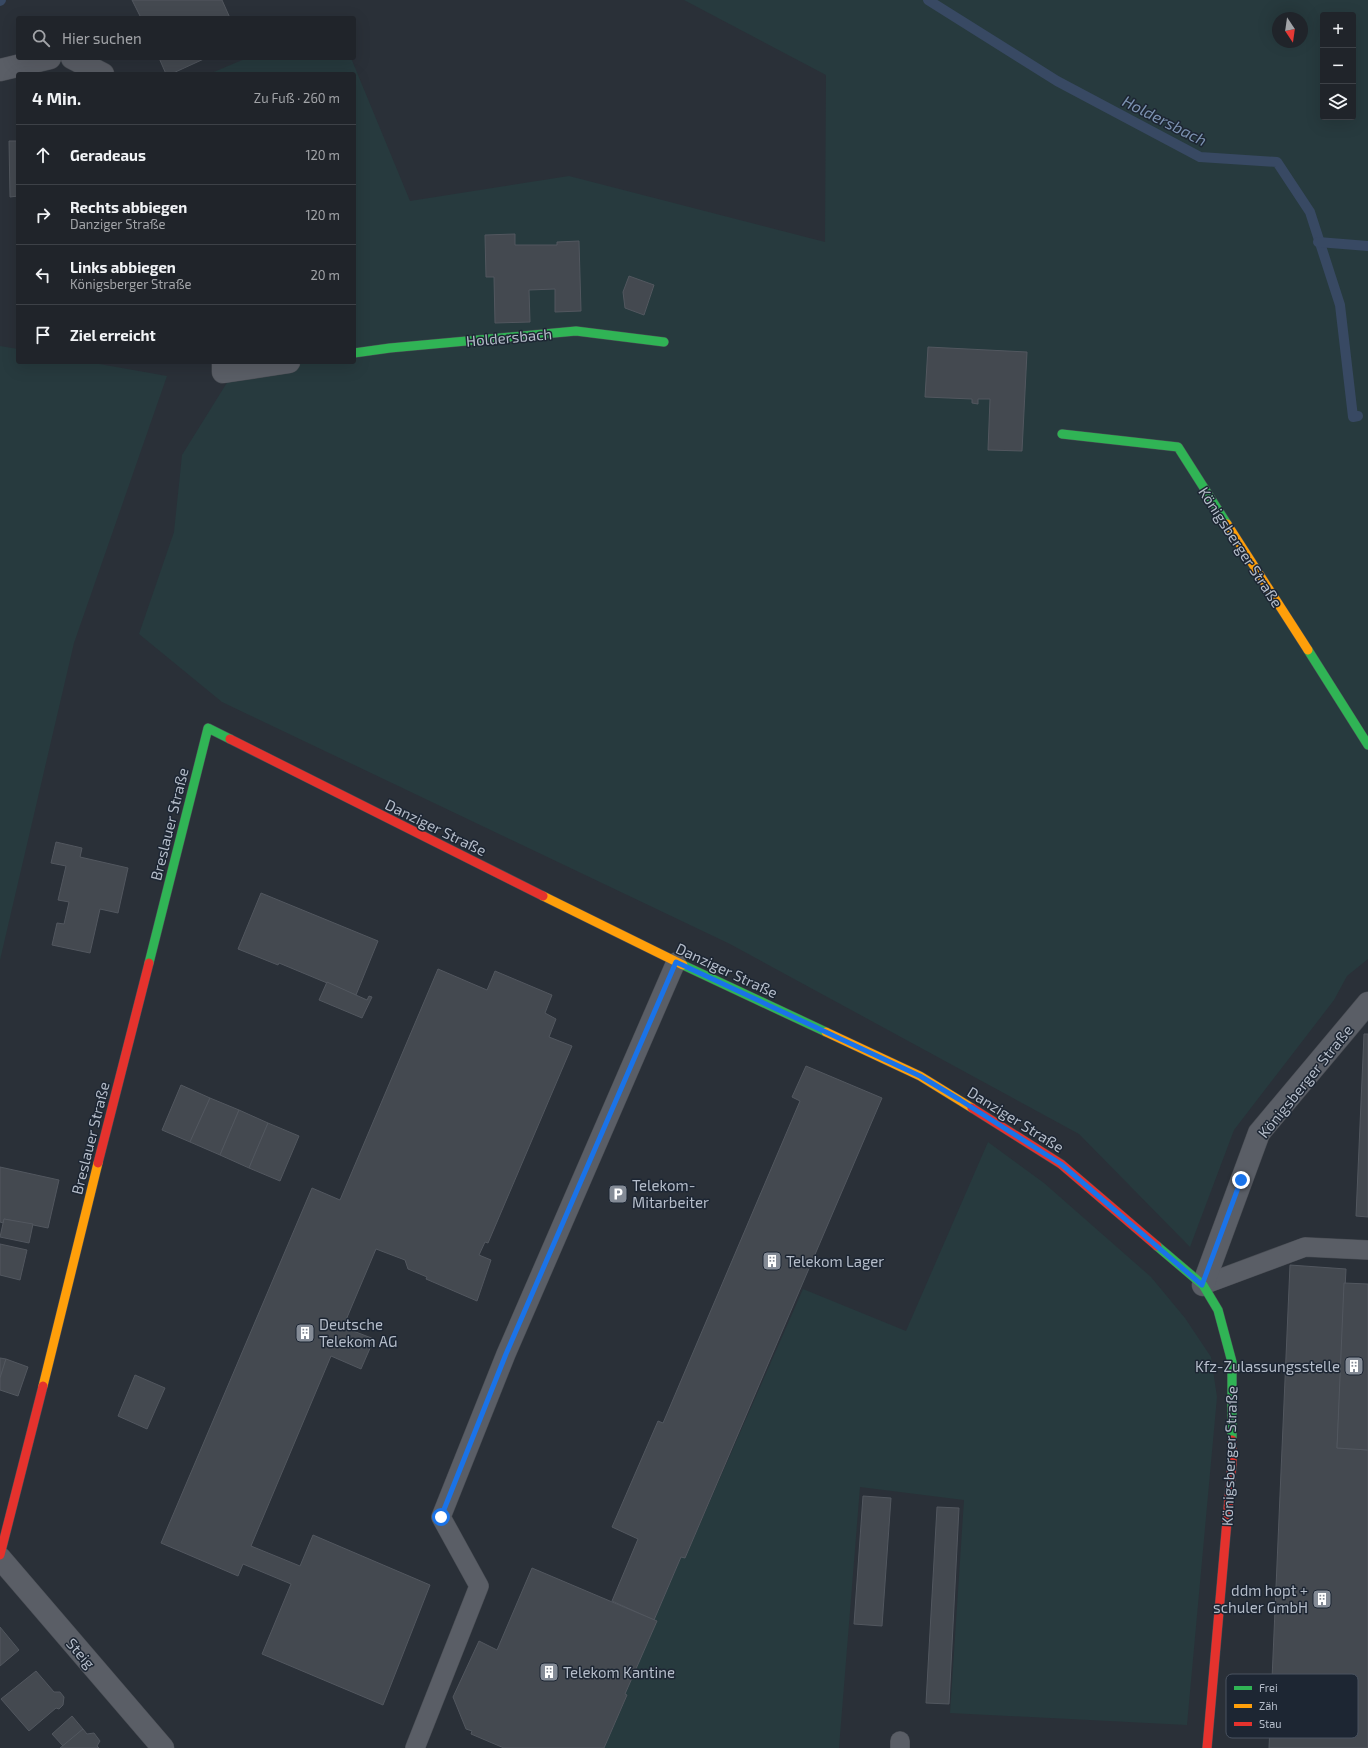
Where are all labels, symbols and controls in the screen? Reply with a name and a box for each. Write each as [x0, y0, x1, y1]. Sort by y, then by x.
north arrow [1272, 12, 1308, 48]
map controls [1320, 12, 1356, 120]
button: + [1320, 12, 1356, 48]
search box [16, 16, 356, 60]
icon: search [30, 27, 52, 49]
text: Hier suchen [62, 29, 142, 47]
button: − [1320, 48, 1356, 84]
button: layers [1320, 84, 1356, 120]
text: 4 Min. [32, 88, 81, 108]
text: Zu Fuß · 260 m [254, 90, 340, 106]
water label: Holdersbach [1120, 91, 1210, 149]
icon: ahead [32, 144, 54, 166]
text: Geradeaus [70, 146, 146, 164]
text: 120 m [305, 147, 340, 163]
text: Rechts abbiegen [70, 198, 187, 216]
icon: right [32, 204, 54, 226]
text: 120 m [305, 207, 340, 223]
text: Danziger Straße [70, 216, 165, 232]
text: Links abbiegen [70, 258, 176, 276]
icon: left [32, 264, 54, 286]
text: 20 m [311, 267, 340, 283]
text: Königsberger Straße [70, 276, 191, 292]
icon: arrive [32, 324, 54, 346]
street label: Holdersbach [465, 324, 553, 350]
text: Ziel erreicht [70, 326, 156, 344]
street label: Königsberger Straße [1195, 483, 1287, 611]
street label: Breslauer Straße [146, 766, 192, 882]
street label: Danziger Straße [383, 795, 489, 859]
street label: Danziger Straße [673, 939, 781, 1001]
street label: Königsberger Straße [1254, 1021, 1356, 1141]
street label: Breslauer Straße [67, 1080, 113, 1196]
street label: Danziger Straße [965, 1082, 1067, 1156]
route end [1232, 1171, 1250, 1189]
place label: Telekom- Mitarbeiter [632, 1176, 709, 1211]
parking icon: Telekom- Mitarbeiter [607, 1183, 629, 1205]
building icon: Telekom Lager [761, 1250, 783, 1272]
place label: Telekom Lager [786, 1252, 884, 1270]
place label: Deutsche Telekom AG [319, 1315, 397, 1350]
building icon: Deutsche Telekom AG [294, 1322, 316, 1344]
building icon: Kfz-Zulassungsstelle [1343, 1355, 1365, 1377]
place label: Kfz-Zulassungsstelle [1195, 1357, 1340, 1375]
street label: Königsberger Straße [1218, 1386, 1240, 1526]
route start [432, 1508, 450, 1526]
place label: ddm hopt + schuler GmbH [1213, 1581, 1308, 1616]
building icon: ddm hopt + schuler GmbH [1311, 1588, 1333, 1610]
street label: Steig [63, 1634, 99, 1672]
building icon: Telekom Kantine [538, 1661, 560, 1683]
place label: Telekom Kantine [563, 1663, 675, 1681]
legend [1226, 1674, 1358, 1738]
text: Frei [1259, 1681, 1278, 1694]
text: Zäh [1259, 1699, 1278, 1712]
text: Stau [1259, 1717, 1282, 1730]

